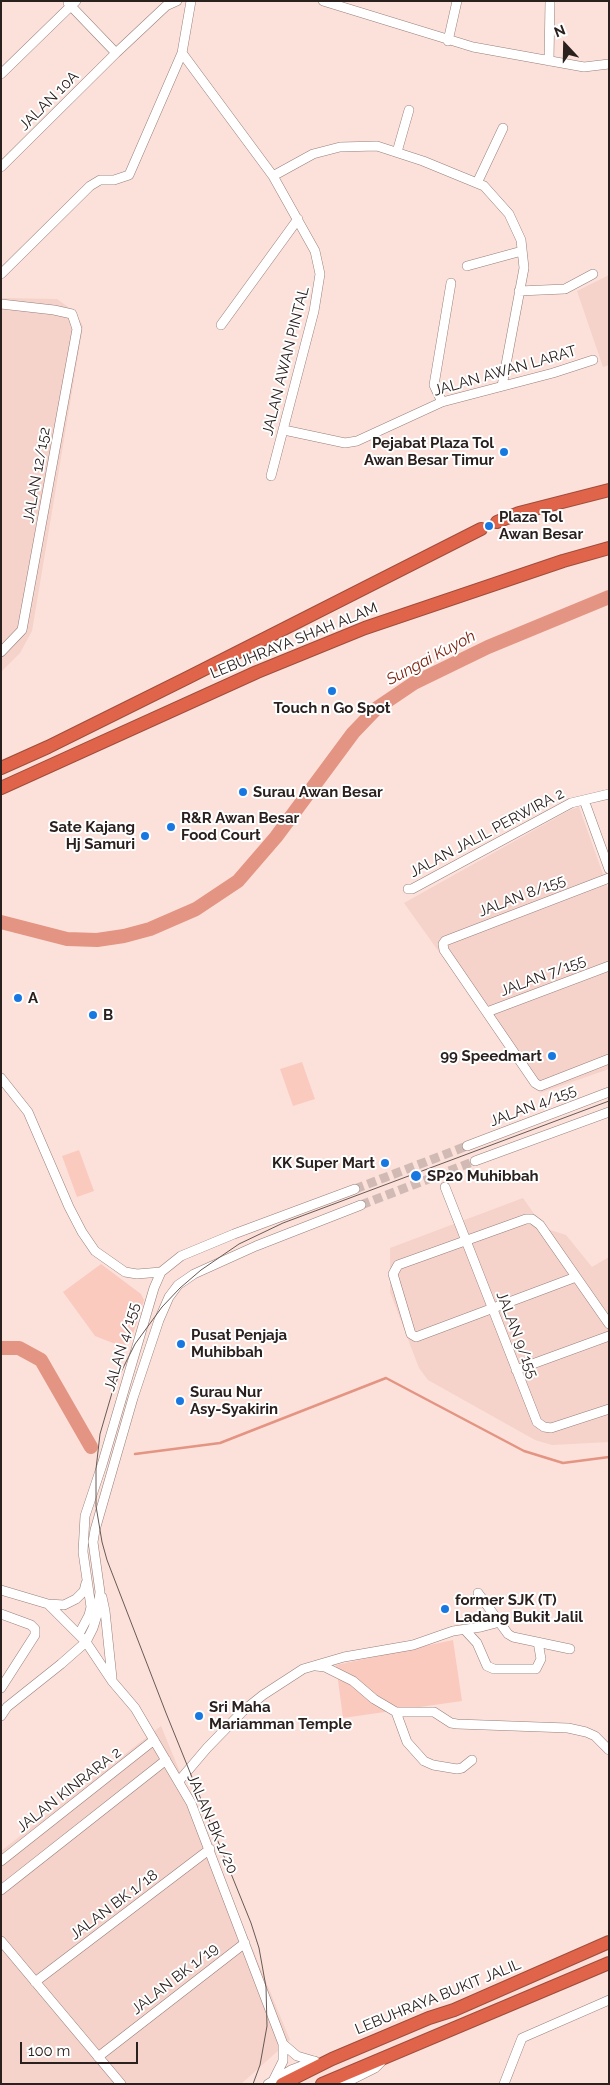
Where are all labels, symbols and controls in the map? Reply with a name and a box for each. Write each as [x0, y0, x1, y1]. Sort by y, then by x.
north arrow [540, 20, 590, 70]
text: N [552, 22, 567, 40]
street label: JALAN 10A [15, 67, 83, 135]
street label: JALAN AWAN PINTAL [259, 285, 313, 437]
street label: JALAN AWAN LARAT [431, 342, 579, 400]
street label: JALAN 12/152 [20, 426, 54, 524]
place label: Pejabat Plaza Tol Awan Besar Timur [364, 434, 494, 469]
marker: Pejabat Plaza Tol Awan Besar Timur [498, 446, 510, 458]
place label: Plaza Tol Awan Besar [499, 508, 583, 543]
marker: Plaza Tol Awan Besar [483, 520, 495, 532]
street label: LEBUHRAYA SHAH ALAM [208, 599, 380, 683]
water label: Sungai Kuyoh [383, 626, 479, 690]
marker: Touch n Go Spot [326, 685, 338, 697]
place label: Touch n Go Spot [274, 699, 390, 717]
place label: Surau Awan Besar [253, 783, 383, 801]
street label: JALAN JALIL PERWIRA 2 [407, 785, 567, 881]
marker: Surau Awan Besar [237, 786, 249, 798]
place label: R&R Awan Besar Food Court [181, 809, 299, 844]
place label: Sate Kajang Hj Samuri [49, 818, 135, 853]
marker: R&R Awan Besar Food Court [165, 821, 177, 833]
marker: Sate Kajang Hj Samuri [139, 830, 151, 842]
street label: JALAN 8/155 [476, 871, 568, 921]
street label: JALAN 7/155 [498, 951, 588, 1001]
place label: A [28, 989, 38, 1007]
marker: A [12, 992, 24, 1004]
place label: B [103, 1006, 113, 1024]
marker: B [87, 1009, 99, 1021]
place label: 99 Speedmart [440, 1047, 542, 1065]
marker: 99 Speedmart [546, 1050, 558, 1062]
street label: JALAN 4/155 [487, 1081, 579, 1131]
place label: KK Super Mart [272, 1154, 375, 1172]
marker: KK Super Mart [379, 1157, 391, 1169]
place label: SP20 Muhibbah [427, 1167, 539, 1185]
marker: SP20 Muhibbah [409, 1169, 423, 1183]
street label: JALAN 9/155 [492, 1289, 542, 1381]
street label: JALAN 4/155 [101, 1301, 143, 1393]
place label: Pusat Penjaja Muhibbah [191, 1326, 287, 1361]
marker: Pusat Penjaja Muhibbah [175, 1338, 187, 1350]
place label: Surau Nur Asy-Syakirin [190, 1383, 278, 1418]
marker: Surau Nur Asy-Syakirin [174, 1395, 186, 1407]
place label: former SJK (T) Ladang Bukit Jalil [455, 1591, 583, 1626]
marker: former SJK (T) Ladang Bukit Jalil [439, 1603, 451, 1615]
place label: Sri Maha Mariamman Temple [209, 1698, 352, 1733]
marker: Sri Maha Mariamman Temple [193, 1710, 205, 1722]
street label: JALAN KINRARA 2 [13, 1744, 125, 1836]
street label: JALAN BK 1/20 [183, 1771, 241, 1877]
street label: JALAN BK 1/18 [67, 1866, 161, 1944]
street label: JALAN BK 1/19 [128, 1940, 222, 2018]
street label: LEBUHRAYA BUKIT JALIL [352, 1955, 524, 2039]
scale bar [22, 2032, 140, 2064]
text: 100 m [28, 2042, 70, 2060]

